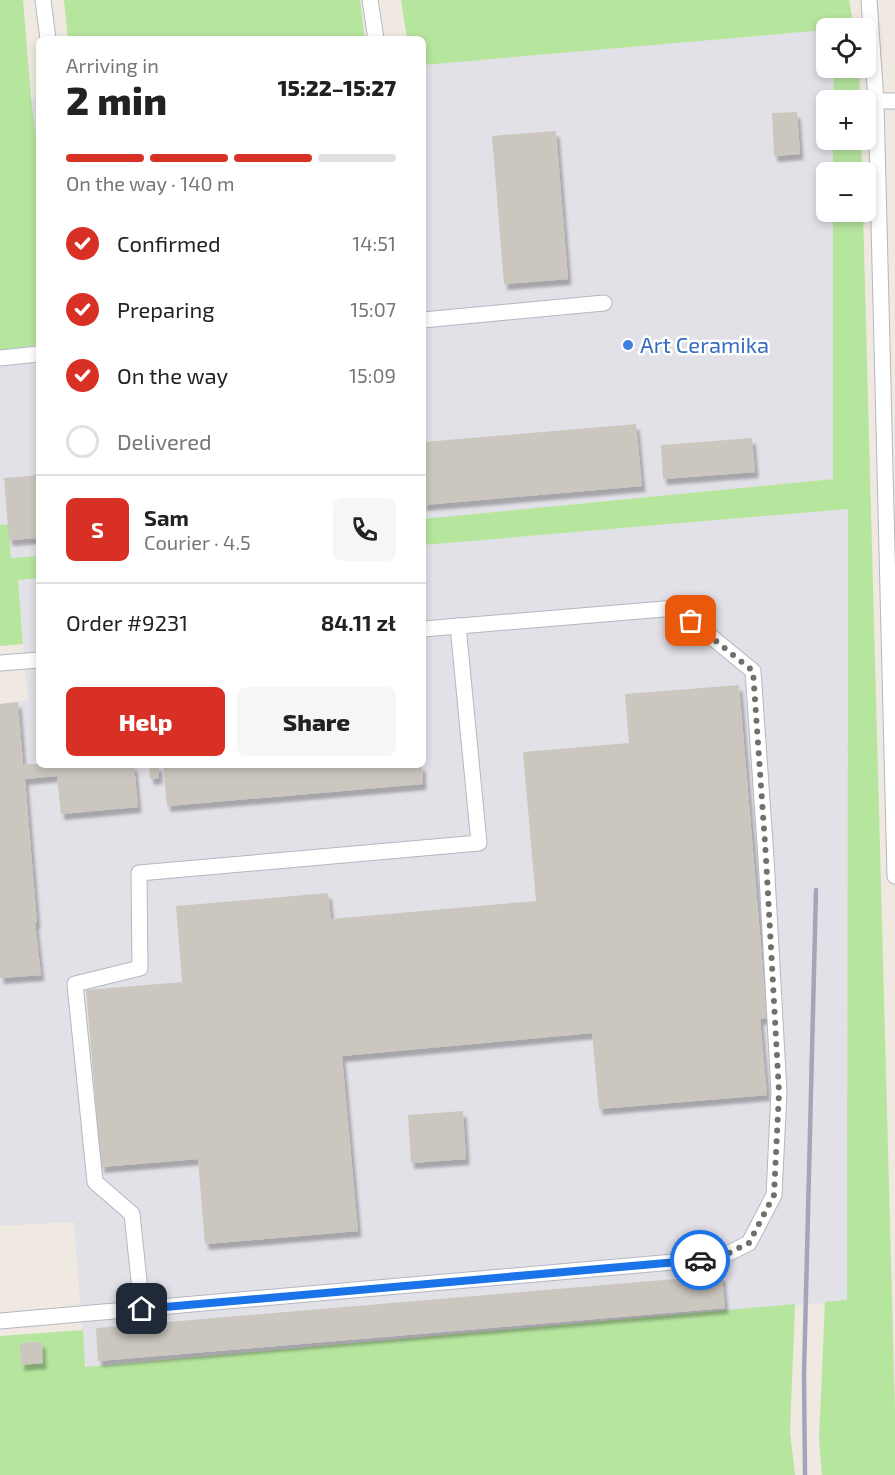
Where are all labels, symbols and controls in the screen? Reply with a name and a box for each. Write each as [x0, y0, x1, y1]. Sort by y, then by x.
map controls [816, 18, 876, 222]
button: locate [816, 18, 876, 78]
text: Arriving in [66, 53, 159, 77]
text: 15:22–15:27 [278, 74, 396, 100]
text: 2 min [66, 76, 167, 123]
button: + [816, 90, 876, 150]
button: − [816, 162, 876, 222]
text: On the way · 140 m [66, 171, 235, 195]
icon: check [66, 227, 99, 260]
text: Confirmed [117, 230, 221, 256]
text: 14:51 [352, 231, 396, 255]
icon: check [66, 293, 99, 326]
text: Preparing [117, 296, 215, 322]
text: 15:07 [350, 297, 396, 321]
place label: Art Ceramika [640, 331, 769, 357]
marker: Art Ceramika [621, 338, 635, 352]
icon: check [66, 359, 99, 392]
text: On the way [117, 362, 228, 388]
text: 15:09 [349, 363, 396, 387]
text: Delivered [117, 428, 212, 454]
button: phone [333, 498, 396, 561]
text: Sam [144, 504, 189, 530]
text: S [91, 516, 104, 542]
text: Courier · 4.5 [144, 530, 251, 554]
pin [665, 595, 716, 646]
icon: bag [674, 604, 707, 637]
text: Order #9231 [66, 609, 188, 635]
text: 84.11 zł [321, 609, 396, 635]
button: Help [66, 687, 225, 756]
button: Share [237, 687, 396, 756]
courier [670, 1230, 730, 1290]
icon: car [684, 1244, 717, 1277]
pin [116, 1283, 167, 1334]
icon: home [125, 1292, 158, 1325]

